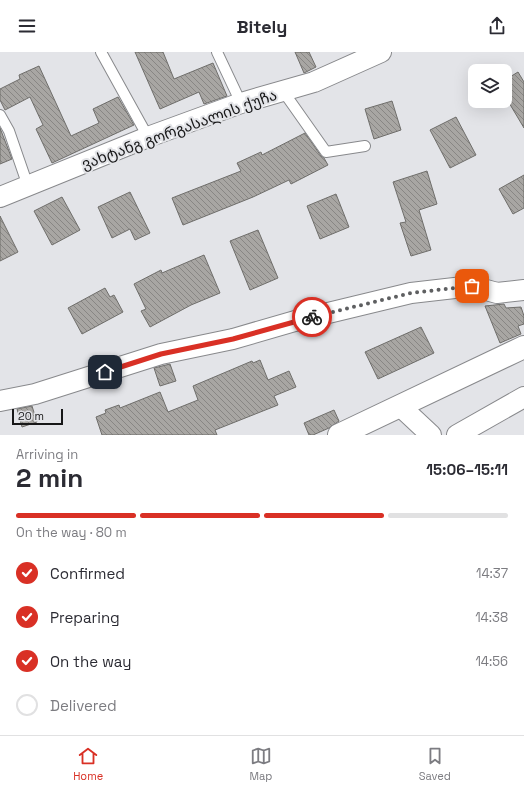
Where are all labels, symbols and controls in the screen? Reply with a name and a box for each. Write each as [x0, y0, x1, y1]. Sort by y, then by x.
icon: menu [16, 15, 38, 37]
text: Bitely [237, 15, 287, 38]
icon: share [486, 15, 508, 37]
map controls [468, 64, 512, 108]
button: layers [468, 64, 512, 108]
street label: ვახტანგ გორგასალის ქუჩა [79, 85, 279, 173]
pin [455, 269, 489, 303]
icon: bag [461, 275, 483, 297]
courier [292, 297, 332, 337]
icon: bike [301, 306, 323, 328]
pin [88, 355, 122, 389]
icon: home [94, 361, 116, 383]
scale bar [12, 407, 63, 426]
text: 20 m [18, 409, 44, 423]
text: Arriving in [16, 446, 78, 463]
text: 15:06–15:11 [426, 460, 508, 479]
text: 2 min [16, 461, 83, 495]
text: On the way · 80 m [16, 524, 127, 541]
icon: check [16, 562, 38, 584]
text: Confirmed [50, 564, 125, 583]
text: 14:37 [476, 565, 508, 582]
icon: check [16, 606, 38, 628]
text: Preparing [50, 608, 120, 627]
text: 14:38 [475, 609, 508, 626]
icon: check [16, 650, 38, 672]
text: On the way [50, 652, 131, 671]
text: 14:56 [475, 653, 508, 670]
text: Delivered [50, 696, 117, 715]
tab: Home [73, 745, 103, 783]
tab: Map [249, 745, 272, 783]
tab: Saved [419, 745, 451, 783]

